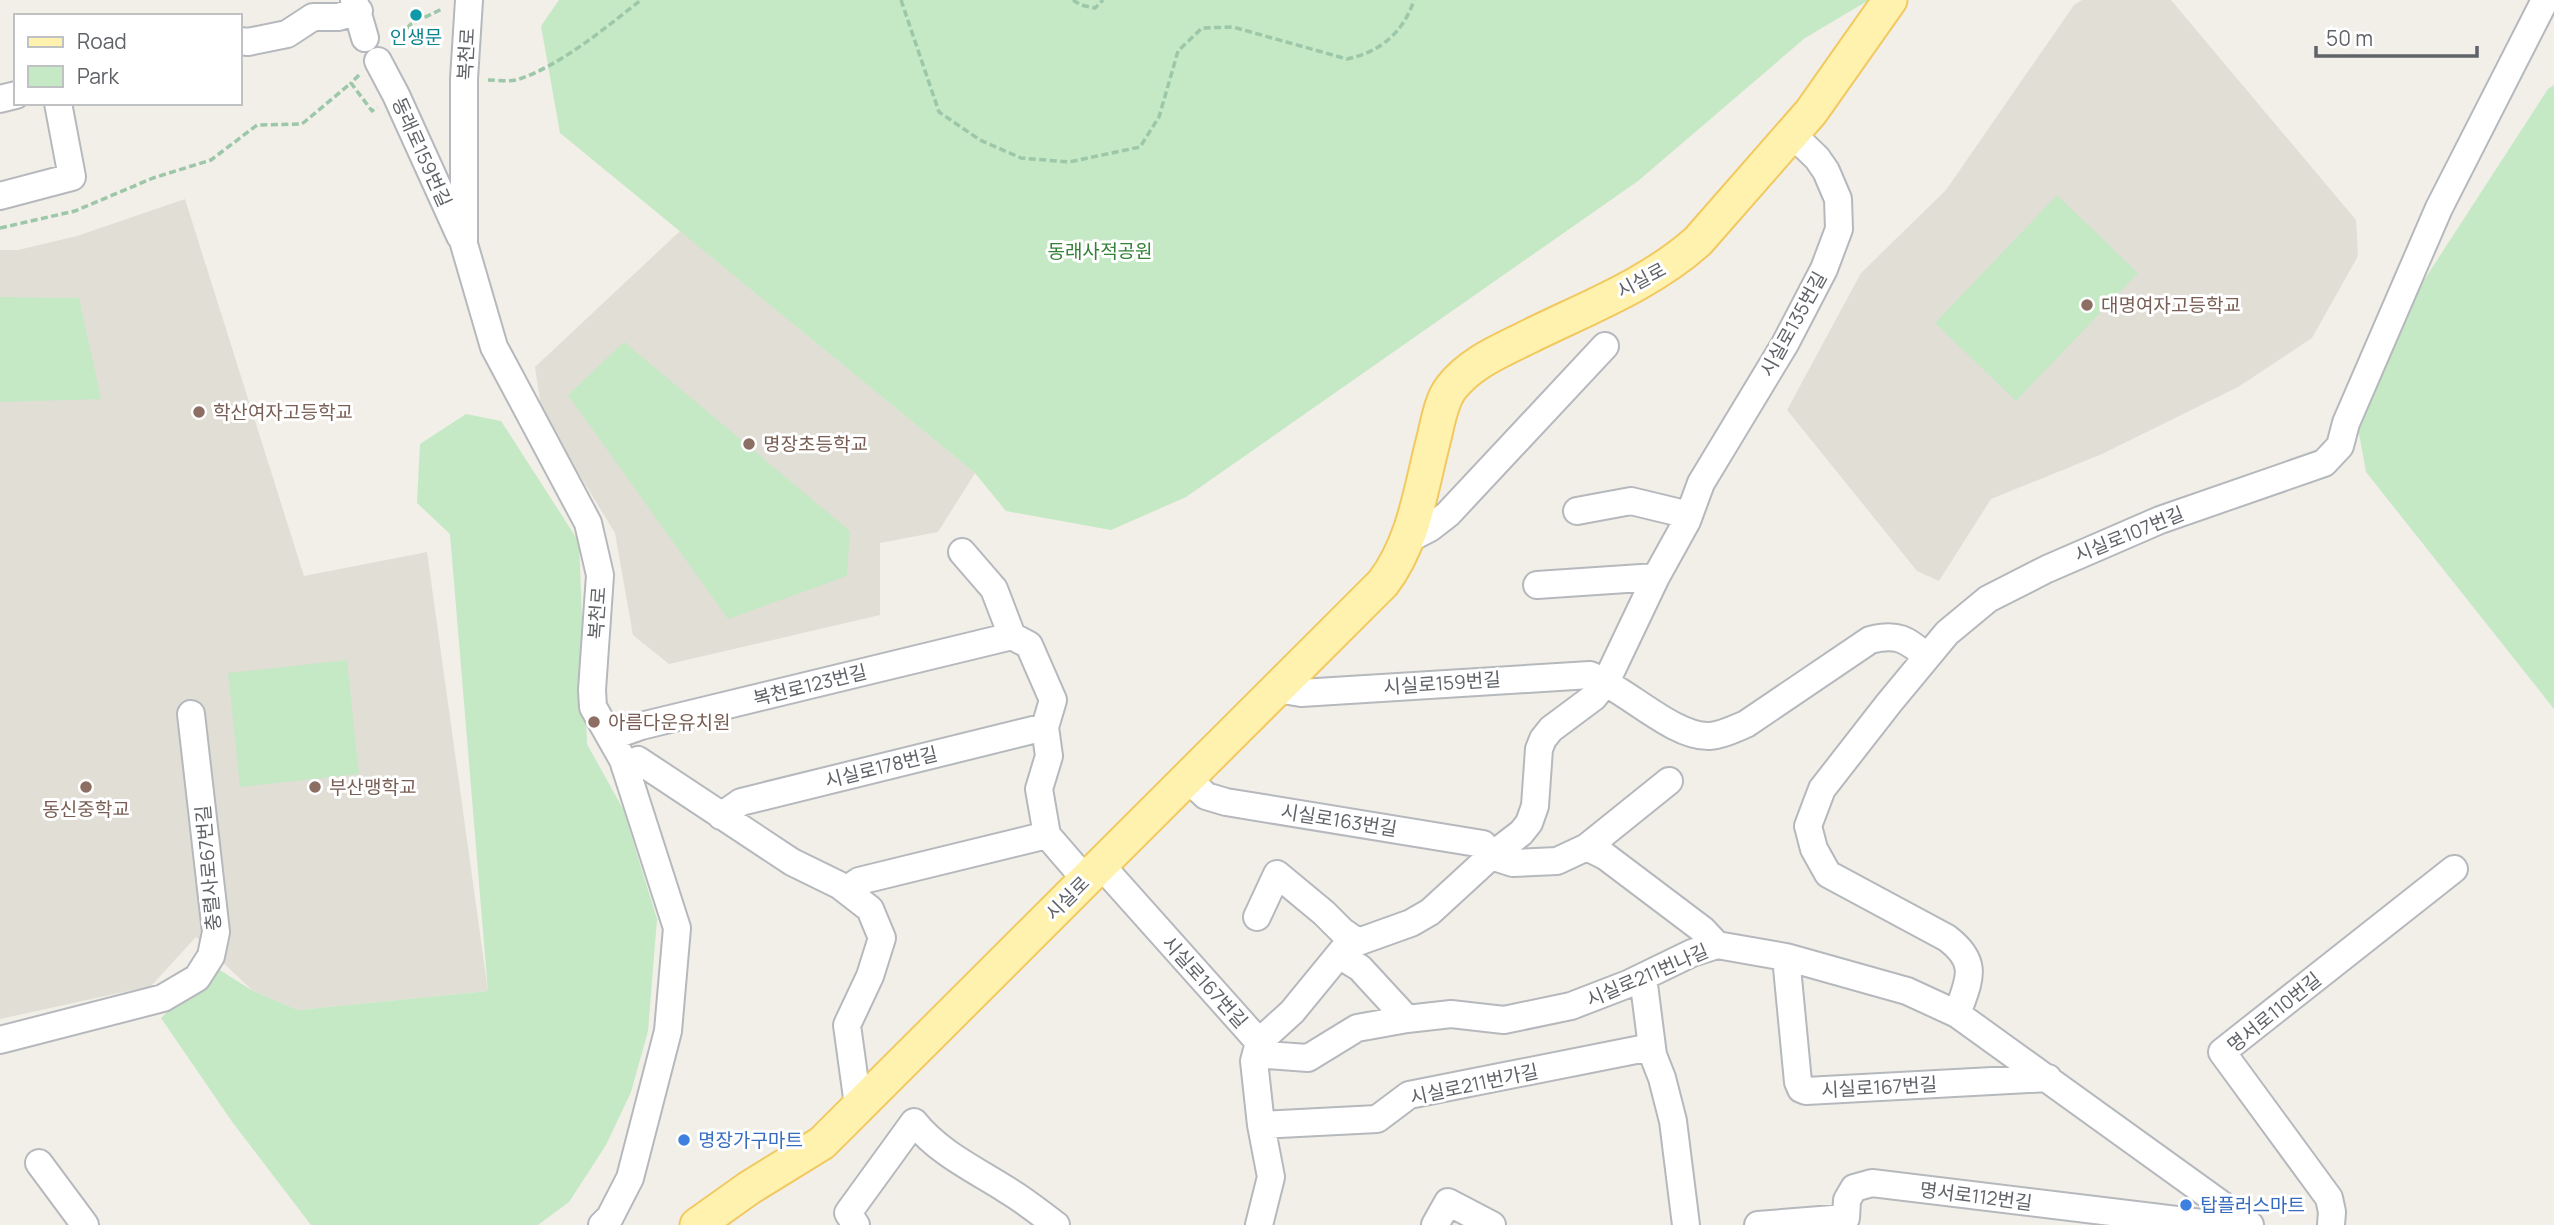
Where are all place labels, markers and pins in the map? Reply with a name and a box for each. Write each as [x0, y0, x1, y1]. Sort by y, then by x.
marker: 인생문 [408, 7, 424, 23]
place label: 인생문 [390, 24, 442, 50]
place label: 대명여자고등학교 [2101, 292, 2241, 318]
marker: 대명여자고등학교 [2079, 297, 2095, 313]
place label: 학산여자고등학교 [213, 399, 353, 425]
marker: 학산여자고등학교 [191, 404, 207, 420]
place label: 명장초등학교 [763, 431, 868, 457]
marker: 명장초등학교 [741, 436, 757, 452]
place label: 아름다운유치원 [608, 709, 730, 735]
marker: 아름다운유치원 [586, 714, 602, 730]
place label: 부산맹학교 [329, 774, 416, 800]
marker: 동신중학교 [78, 779, 94, 795]
marker: 부산맹학교 [307, 779, 323, 795]
place label: 동신중학교 [42, 796, 130, 822]
place label: 명장가구마트 [698, 1127, 803, 1153]
marker: 명장가구마트 [676, 1132, 692, 1148]
place label: 탑플러스마트 [2200, 1192, 2305, 1218]
marker: 탑플러스마트 [2178, 1197, 2194, 1213]

